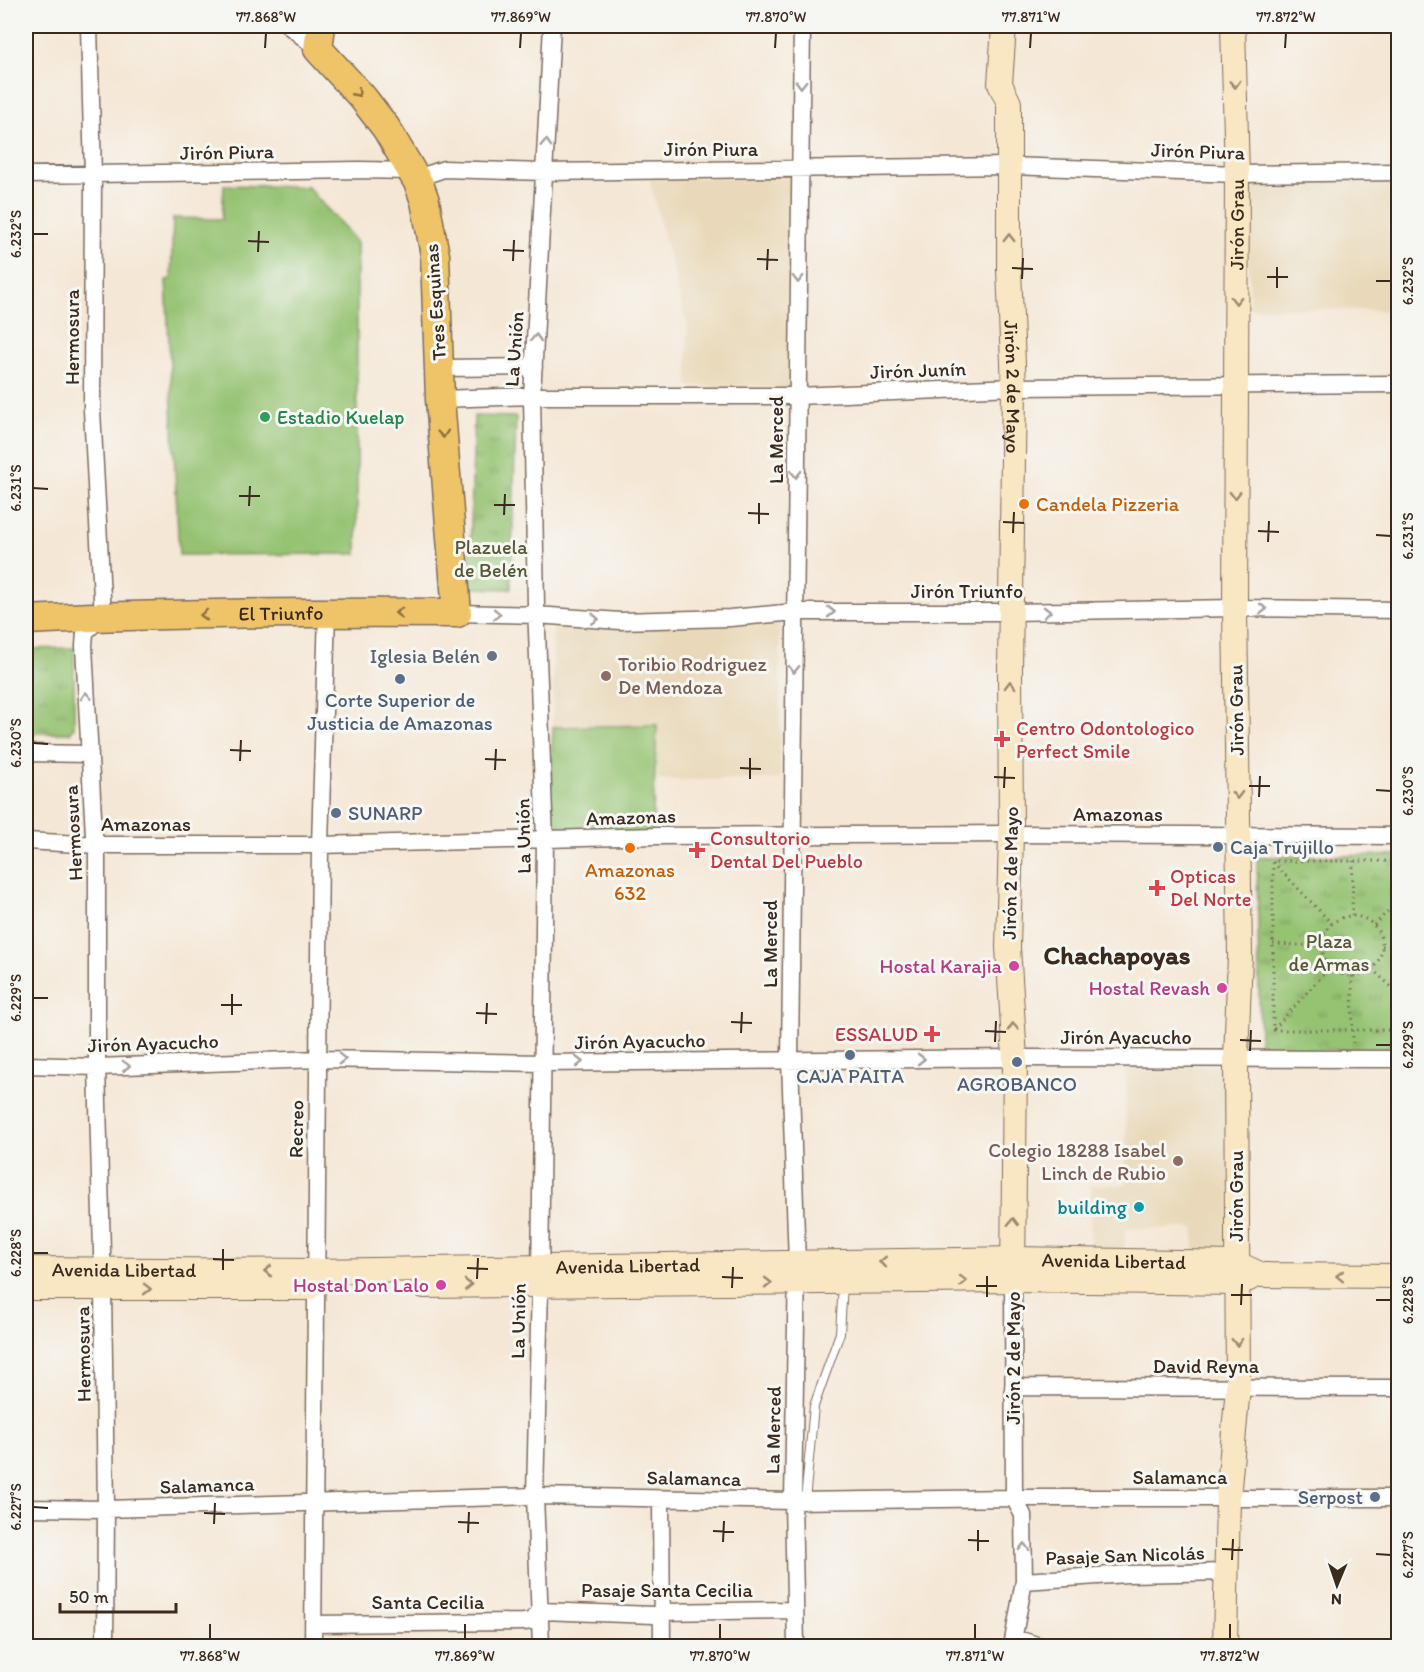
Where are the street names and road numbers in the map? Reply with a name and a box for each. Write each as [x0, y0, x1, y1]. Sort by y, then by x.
street label: Jirón Piura [664, 137, 759, 161]
street label: Jirón Piura [1150, 137, 1246, 165]
street label: Jirón Piura [180, 139, 275, 165]
street label: Jirón Grau [1225, 179, 1249, 270]
street label: Tres Esquinas [419, 243, 451, 361]
street label: Hermosura [60, 288, 84, 385]
street label: La Unión [499, 310, 529, 388]
street label: Jirón 2 de Mayo [999, 320, 1026, 454]
street label: Jirón Junín [870, 356, 966, 384]
street label: La Merced [764, 396, 788, 484]
street label: Jirón Triunfo [911, 579, 1023, 603]
street label: El Triunfo [238, 601, 324, 626]
street label: Jirón Grau [1223, 664, 1249, 756]
street label: Hermosura [58, 784, 87, 882]
street label: La Unión [510, 798, 536, 874]
street label: Amazonas [1073, 802, 1163, 826]
street label: Amazonas [586, 803, 676, 831]
street label: Jirón 2 de Mayo [997, 806, 1023, 940]
street label: Amazonas [101, 812, 191, 836]
street label: La Merced [758, 900, 782, 988]
street label: Jirón Ayacucho [1060, 1025, 1192, 1049]
street label: Jirón Ayacucho [574, 1028, 706, 1054]
street label: Jirón Ayacucho [87, 1029, 219, 1057]
street label: Recreo [283, 1100, 309, 1158]
street label: Jirón Grau [1224, 1150, 1248, 1242]
street label: Avenida Libertad [1041, 1247, 1186, 1274]
street label: Avenida Libertad [555, 1252, 700, 1279]
street label: Avenida Libertad [52, 1257, 196, 1282]
street label: La Unión [505, 1283, 531, 1359]
street label: Jirón 2 de Mayo [1001, 1291, 1025, 1425]
street label: Hermosura [70, 1305, 96, 1402]
street label: David Reyna [1153, 1354, 1260, 1378]
street label: La Merced [760, 1386, 786, 1474]
street label: Salamanca [646, 1465, 742, 1491]
street label: Salamanca [1133, 1465, 1228, 1489]
street label: Salamanca [159, 1471, 255, 1499]
street label: Pasaje San Nicolás [1045, 1540, 1205, 1570]
street label: Pasaje Santa Cecilia [581, 1578, 753, 1602]
street label: Santa Cecilia [372, 1590, 485, 1614]

